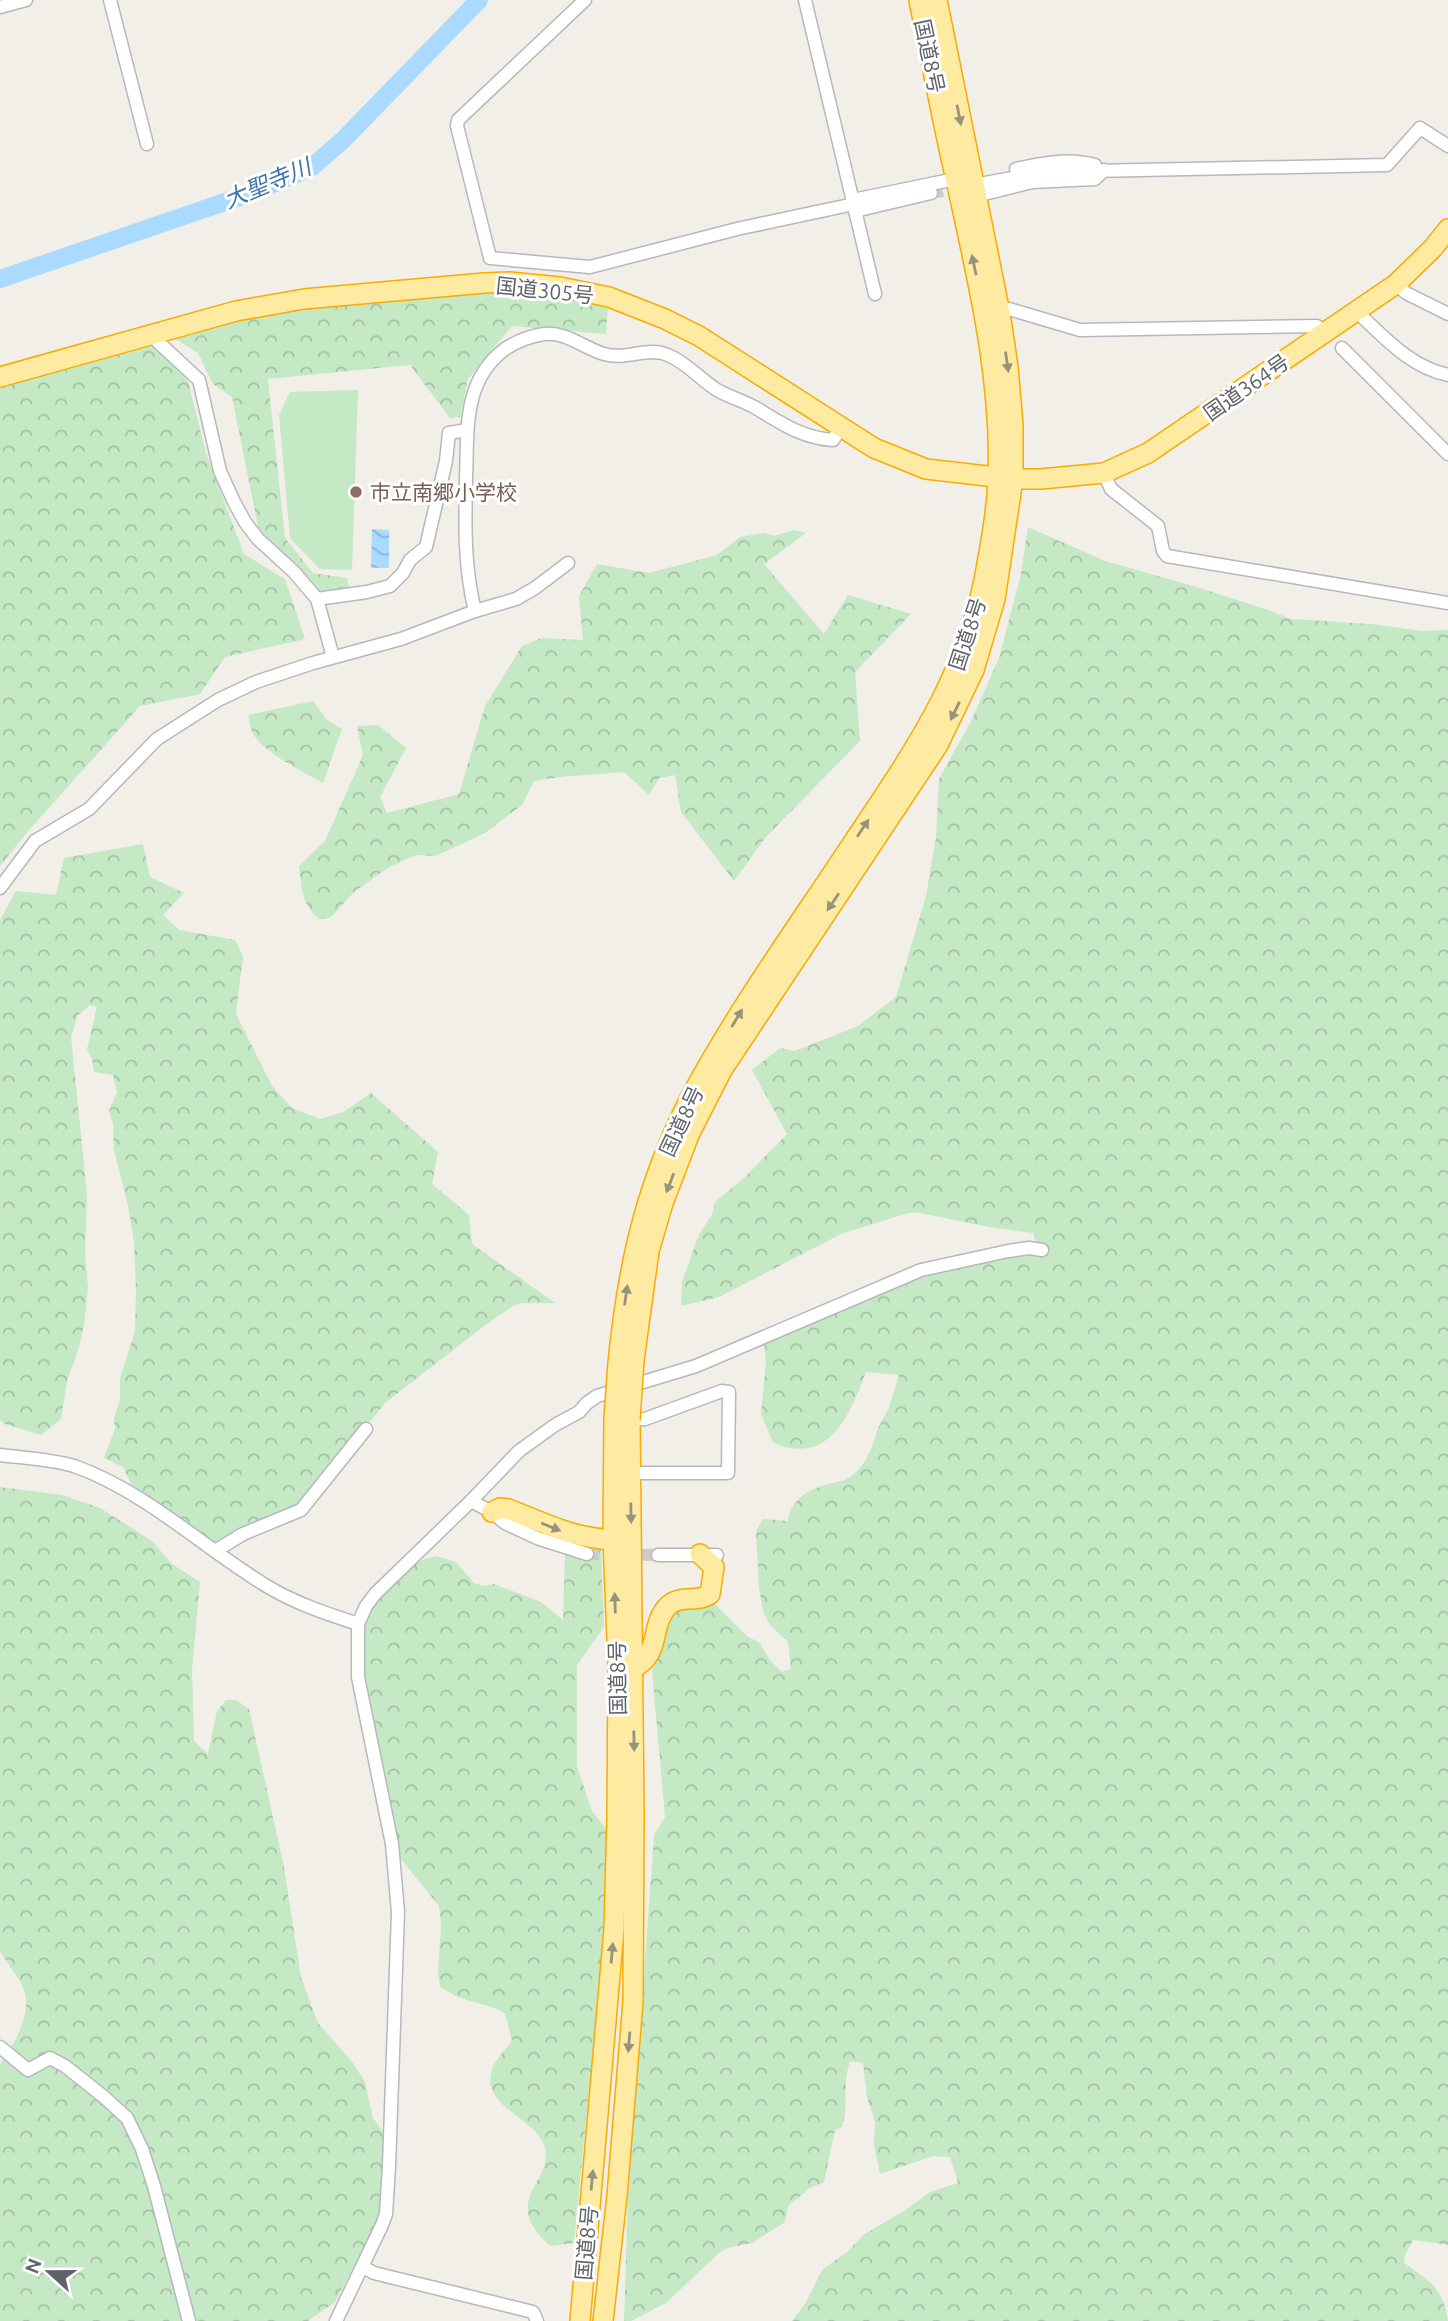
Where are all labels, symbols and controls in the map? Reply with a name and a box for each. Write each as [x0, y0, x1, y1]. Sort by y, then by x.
street label: 国道8号 [910, 17, 950, 95]
one-way arrow [954, 104, 965, 126]
water label: 大聖寺川 [220, 152, 317, 212]
one-way arrow [969, 254, 980, 276]
street label: 国道305号 [495, 273, 595, 307]
street label: 国道364号 [1199, 349, 1293, 425]
one-way arrow [1002, 352, 1013, 374]
place label: 市立南郷小学校 [370, 480, 517, 504]
marker: 市立南郷小学校 [348, 484, 364, 500]
street label: 国道8号 [944, 595, 990, 673]
one-way arrow [950, 701, 961, 721]
one-way arrow [856, 819, 869, 838]
one-way arrow [827, 893, 840, 912]
one-way arrow [731, 1008, 743, 1028]
street label: 国道8号 [654, 1082, 708, 1160]
one-way arrow [665, 1172, 676, 1193]
one-way arrow [620, 1284, 631, 1306]
one-way arrow [625, 1502, 637, 1524]
one-way arrow [541, 1521, 561, 1533]
one-way arrow [610, 1592, 621, 1614]
street label: 国道8号 [604, 1640, 630, 1716]
one-way arrow [628, 1730, 640, 1752]
one-way arrow [607, 1942, 618, 1964]
one-way arrow [623, 2031, 634, 2053]
one-way arrow [587, 2169, 598, 2191]
street label: 国道8号 [571, 2205, 601, 2281]
north arrow [14, 2237, 84, 2307]
text: N [20, 2255, 46, 2276]

